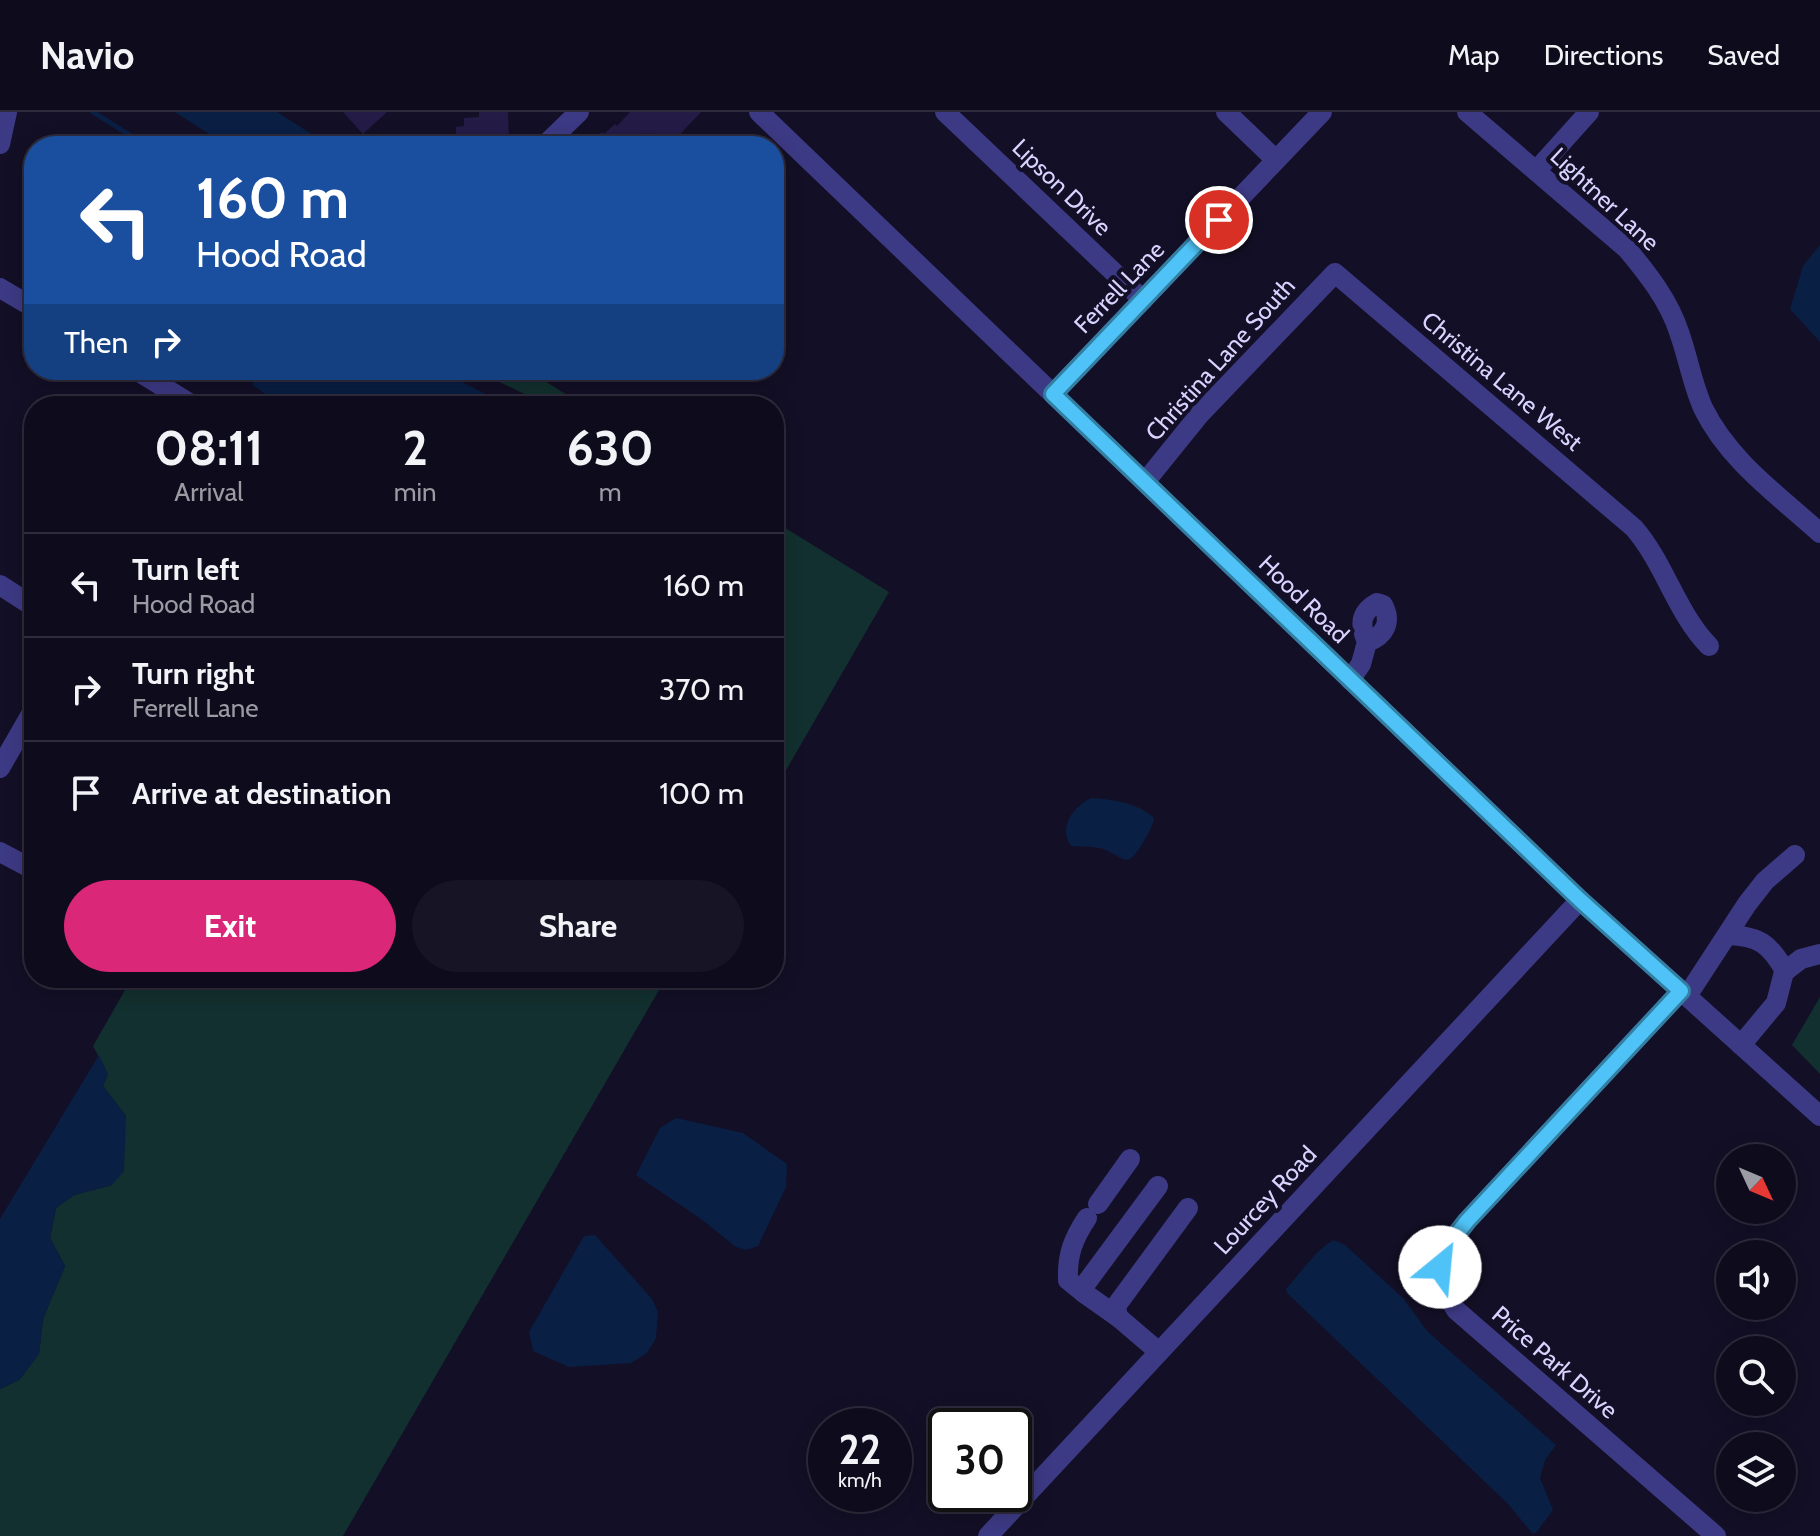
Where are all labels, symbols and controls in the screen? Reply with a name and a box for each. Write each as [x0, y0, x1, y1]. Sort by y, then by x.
text: Navio [40, 32, 134, 79]
text: Map [1448, 38, 1500, 72]
text: Directions [1544, 38, 1663, 72]
text: Saved [1707, 38, 1780, 72]
street label: Lipson Drive [1007, 133, 1117, 241]
street label: Lightner Lane [1545, 141, 1665, 257]
text: 160 m [196, 164, 349, 232]
icon: left [64, 168, 168, 272]
pin [1185, 186, 1253, 254]
icon: arrive [1197, 198, 1241, 242]
text: Hood Road [196, 232, 367, 276]
street label: Ferrell Lane [1068, 235, 1170, 339]
street label: Christina Lane South [1139, 271, 1301, 447]
street label: Christina Lane West [1416, 305, 1588, 457]
icon: right [144, 320, 188, 364]
text: Then [64, 324, 128, 361]
text: 08:11 [154, 419, 263, 477]
text: 2 [402, 419, 428, 477]
text: 630 [567, 419, 654, 477]
text: Arrival [174, 476, 243, 508]
text: min [394, 476, 437, 508]
text: m [599, 476, 622, 508]
street label: Hood Road [1253, 549, 1355, 649]
text: Turn left [132, 551, 240, 588]
icon: left [64, 563, 108, 607]
text: 160 m [663, 567, 744, 604]
text: Hood Road [132, 588, 255, 620]
text: Turn right [132, 655, 255, 692]
icon: right [64, 667, 108, 711]
text: 370 m [659, 671, 744, 708]
text: Ferrell Lane [132, 692, 259, 724]
icon: arrive [64, 771, 108, 815]
text: Arrive at destination [132, 775, 392, 812]
text: 100 m [659, 775, 744, 812]
button: Exit [64, 880, 396, 972]
button: Share [412, 880, 744, 972]
street label: Lourcey Road [1208, 1140, 1322, 1260]
north arrow [1716, 1144, 1796, 1224]
map controls [1716, 1144, 1796, 1512]
position arrow [1398, 1225, 1482, 1309]
button: sound [1716, 1240, 1796, 1320]
street label: Price Park Drive [1486, 1300, 1624, 1424]
button: search [1716, 1336, 1796, 1416]
speed limit sign: 30 [928, 1408, 1032, 1512]
text: 22 [839, 1425, 881, 1474]
button: layers [1716, 1432, 1796, 1512]
text: km/h [838, 1468, 882, 1492]

